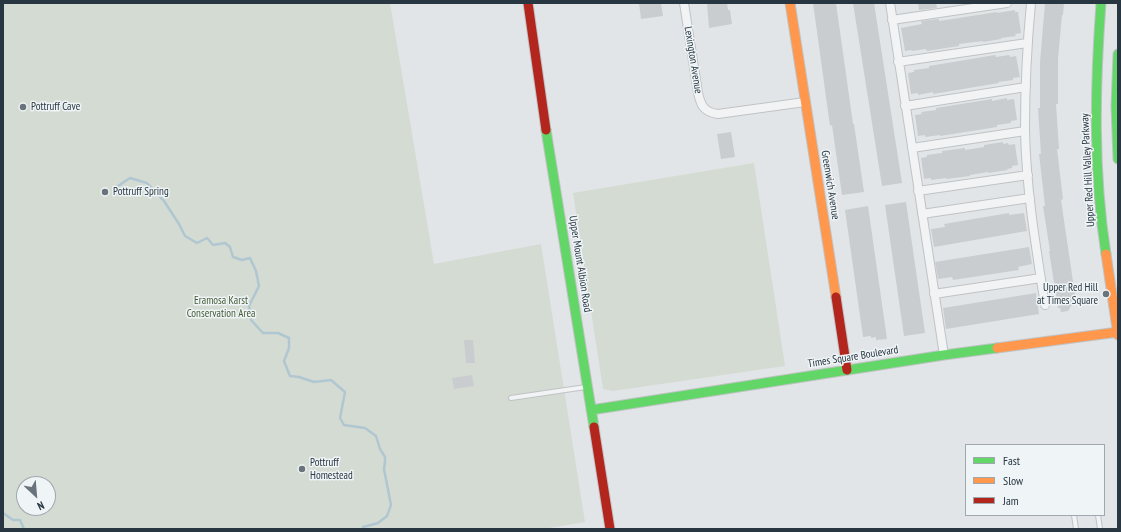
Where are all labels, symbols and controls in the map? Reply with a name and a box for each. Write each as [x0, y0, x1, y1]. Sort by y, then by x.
street label: Lexington Avenue [681, 26, 705, 94]
place label: Pottruff Cave [31, 100, 80, 114]
marker: Pottruff Cave [18, 102, 28, 112]
street label: Upper Red Hill Valley Parkway [1078, 113, 1098, 227]
street label: Greenwich Avenue [818, 149, 842, 221]
place label: Pottruff Spring [113, 185, 169, 199]
marker: Pottruff Spring [100, 187, 110, 197]
street label: Upper Mount Albion Road [566, 215, 594, 313]
place label: Upper Red Hill at Times Square [1037, 281, 1098, 307]
marker: Upper Red Hill at Times Square [1101, 289, 1111, 299]
park label: Eramosa Karst Conservation Area [187, 294, 255, 320]
street label: Times Square Boulevard [807, 343, 899, 371]
legend [965, 444, 1105, 516]
text: Fast [1003, 453, 1020, 468]
place label: Pottruff Homestead [310, 456, 353, 482]
marker: Pottruff Homestead [297, 464, 307, 474]
text: Slow [1003, 473, 1023, 488]
north arrow [16, 476, 56, 516]
text: Jam [1003, 493, 1019, 508]
text: N [35, 498, 47, 513]

